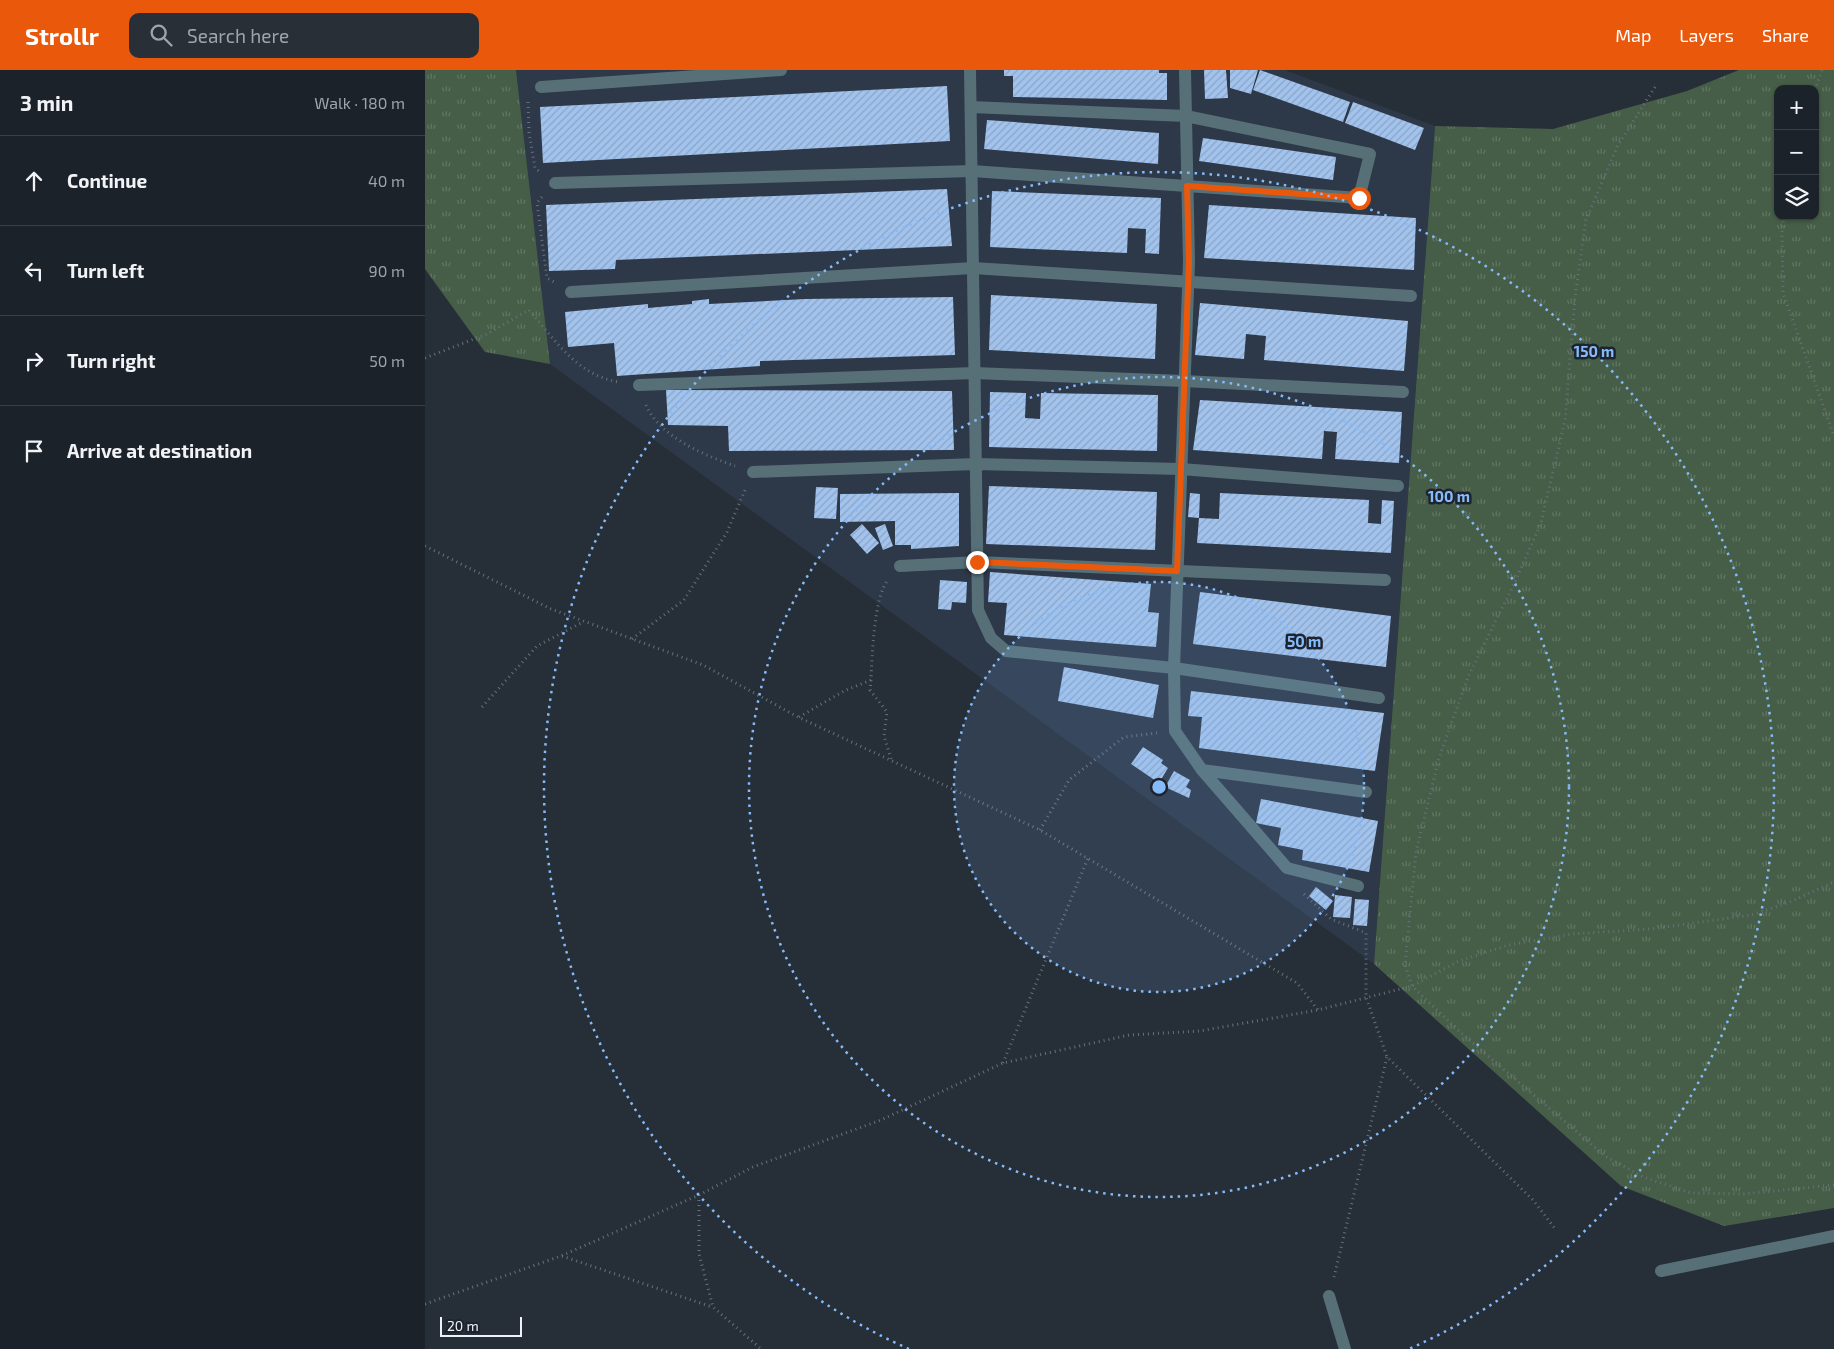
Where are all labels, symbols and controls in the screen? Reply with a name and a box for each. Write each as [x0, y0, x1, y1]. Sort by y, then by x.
search box [129, 13, 479, 58]
text: Strollr [25, 21, 99, 50]
icon: search [147, 21, 175, 49]
text: Search here [187, 24, 289, 47]
text: Map [1615, 24, 1651, 46]
text: Layers [1679, 24, 1734, 46]
text: Share [1762, 24, 1809, 46]
map controls [1774, 85, 1819, 220]
button: + [1774, 85, 1819, 130]
text: 3 min [20, 90, 73, 115]
text: Walk · 180 m [314, 93, 405, 112]
button: − [1774, 130, 1819, 175]
icon: ahead [20, 167, 48, 195]
text: Continue [67, 169, 147, 192]
text: 40 m [368, 171, 405, 190]
button: layers [1774, 175, 1819, 220]
route start [1348, 187, 1371, 210]
icon: left [20, 257, 48, 285]
text: Turn left [67, 259, 144, 282]
text: 90 m [369, 261, 405, 280]
text: 150 m [1574, 342, 1614, 360]
icon: right [20, 347, 48, 375]
text: Turn right [67, 349, 155, 372]
text: 50 m [369, 351, 405, 370]
icon: arrive [20, 437, 48, 465]
text: Arrive at destination [67, 439, 252, 462]
text: 100 m [1428, 487, 1470, 505]
route end [966, 551, 989, 574]
text: 50 m [1287, 632, 1321, 650]
centre of rings [1150, 778, 1168, 796]
scale bar [440, 1314, 523, 1337]
text: 20 m [447, 1317, 479, 1334]

